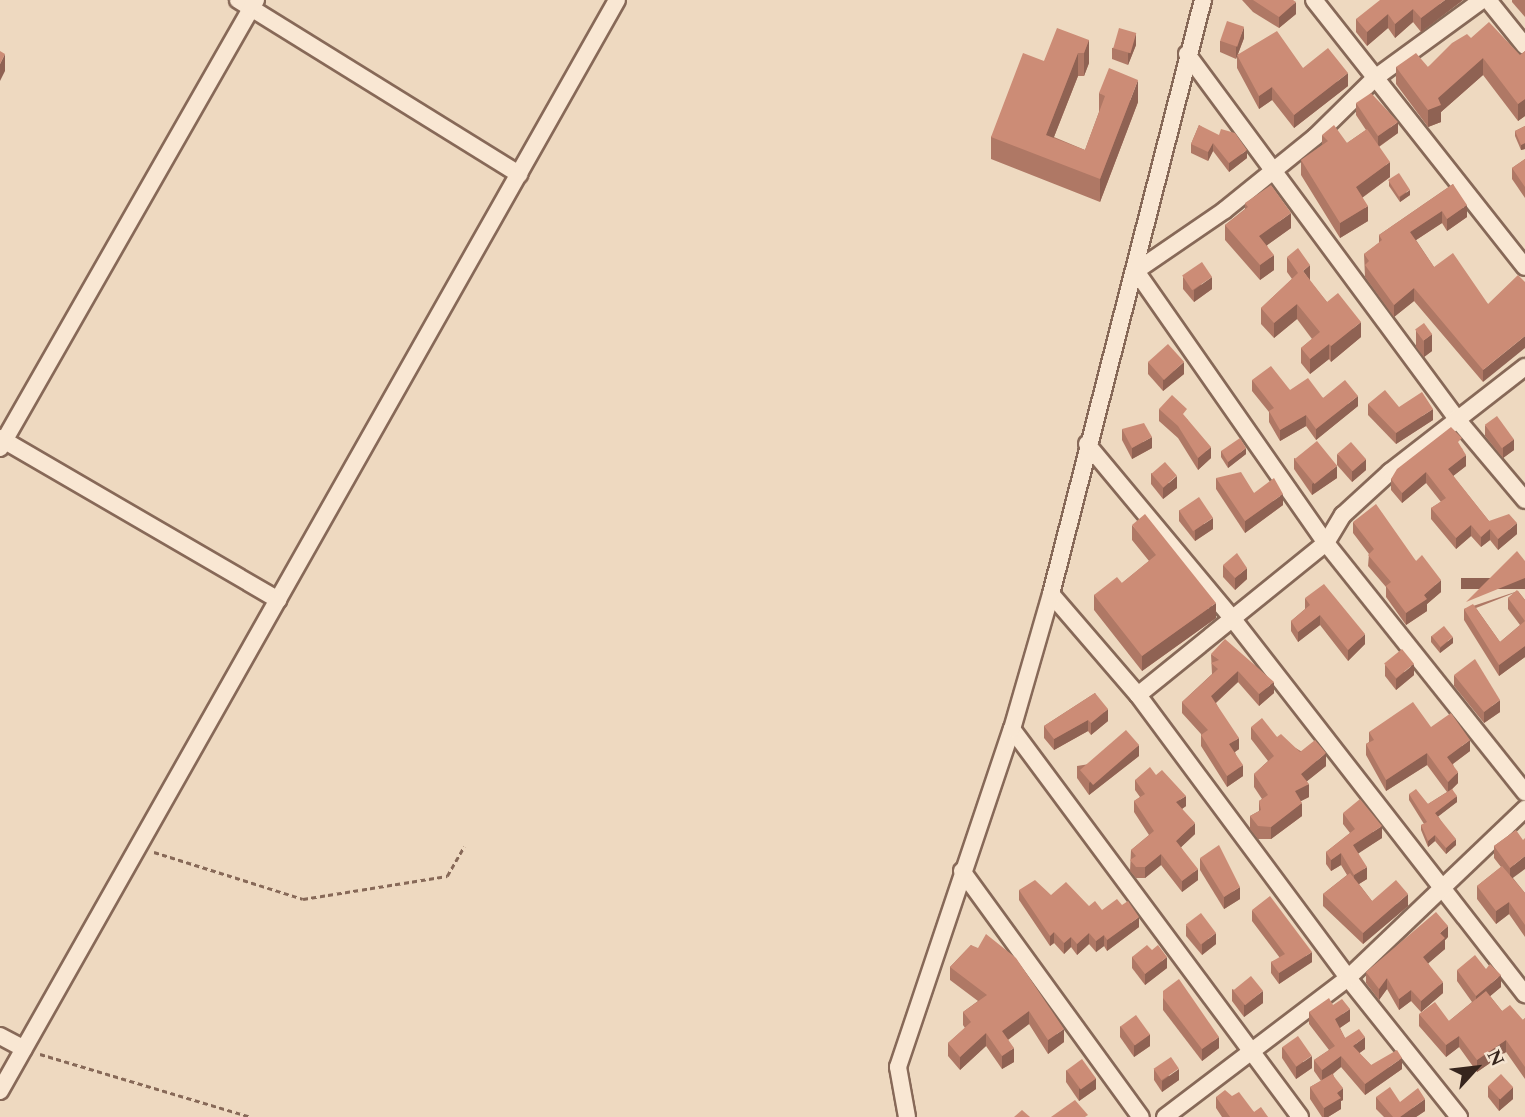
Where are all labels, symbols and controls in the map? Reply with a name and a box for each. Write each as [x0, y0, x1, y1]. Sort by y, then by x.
north arrow [1441, 1033, 1511, 1103]
text: N [1479, 1045, 1512, 1072]

